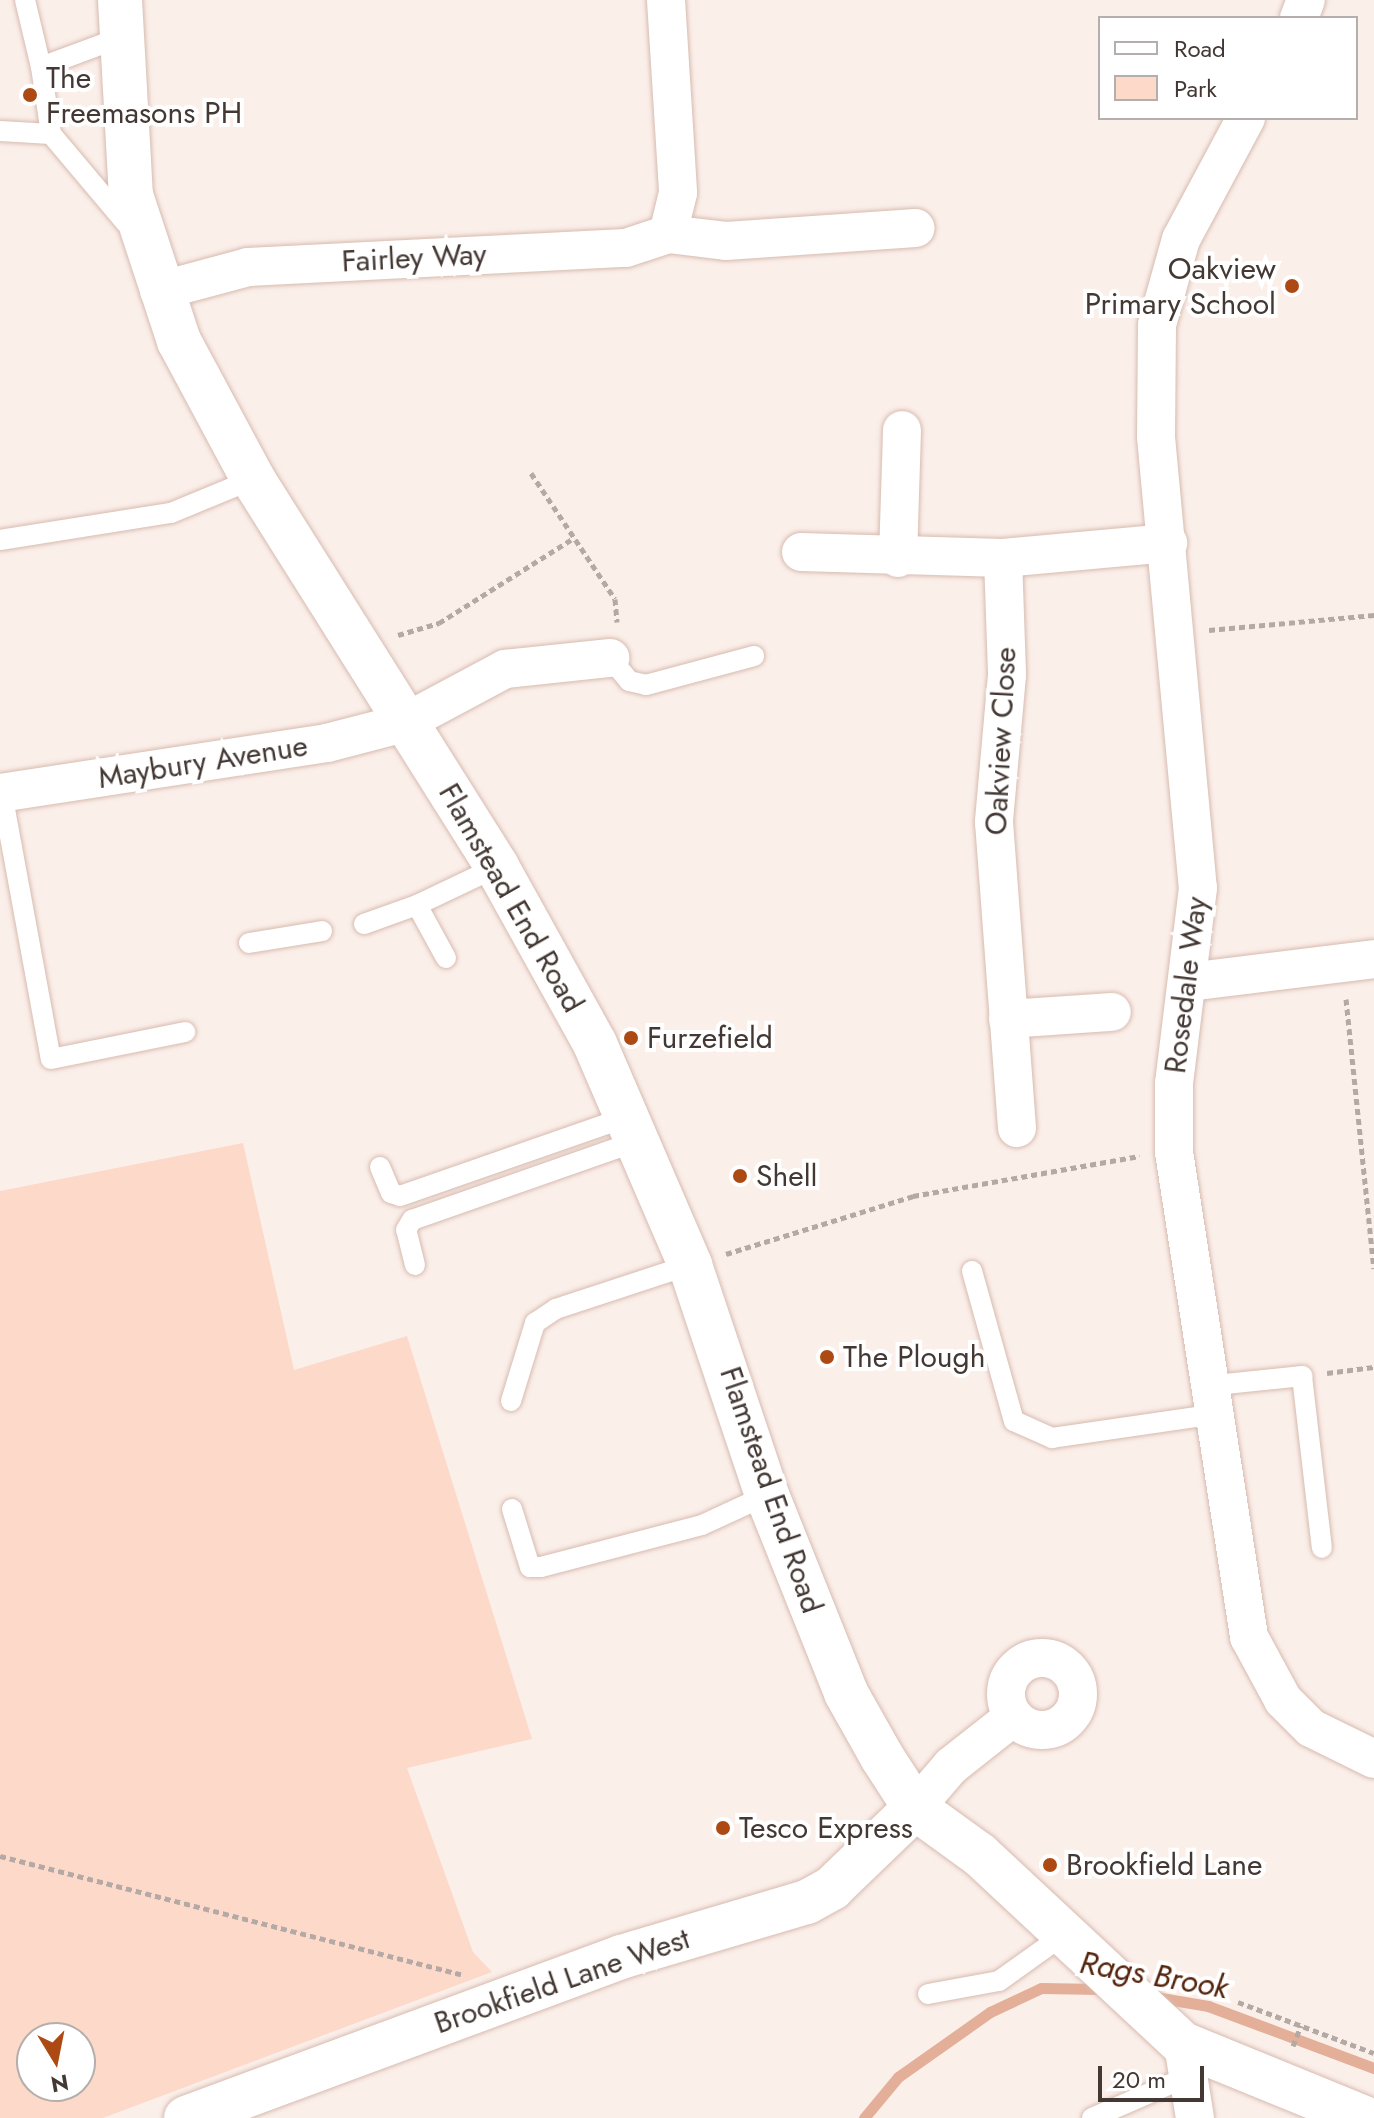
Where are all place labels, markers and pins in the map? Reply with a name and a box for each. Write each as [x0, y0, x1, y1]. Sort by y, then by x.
place label: The Freemasons PH [46, 60, 242, 130]
marker: The Freemasons PH [21, 86, 39, 104]
place label: Oakview Primary School [1085, 251, 1276, 322]
marker: Oakview Primary School [1283, 277, 1301, 295]
place label: Furzefield [647, 1020, 773, 1056]
marker: Furzefield [622, 1029, 640, 1047]
place label: Shell [756, 1158, 817, 1194]
marker: Shell [731, 1167, 749, 1185]
place label: The Plough [843, 1339, 985, 1375]
marker: The Plough [818, 1348, 836, 1366]
place label: Tesco Express [739, 1810, 913, 1846]
marker: Tesco Express [714, 1819, 732, 1837]
place label: Brookfield Lane [1066, 1847, 1262, 1883]
marker: Brookfield Lane [1041, 1856, 1059, 1874]

